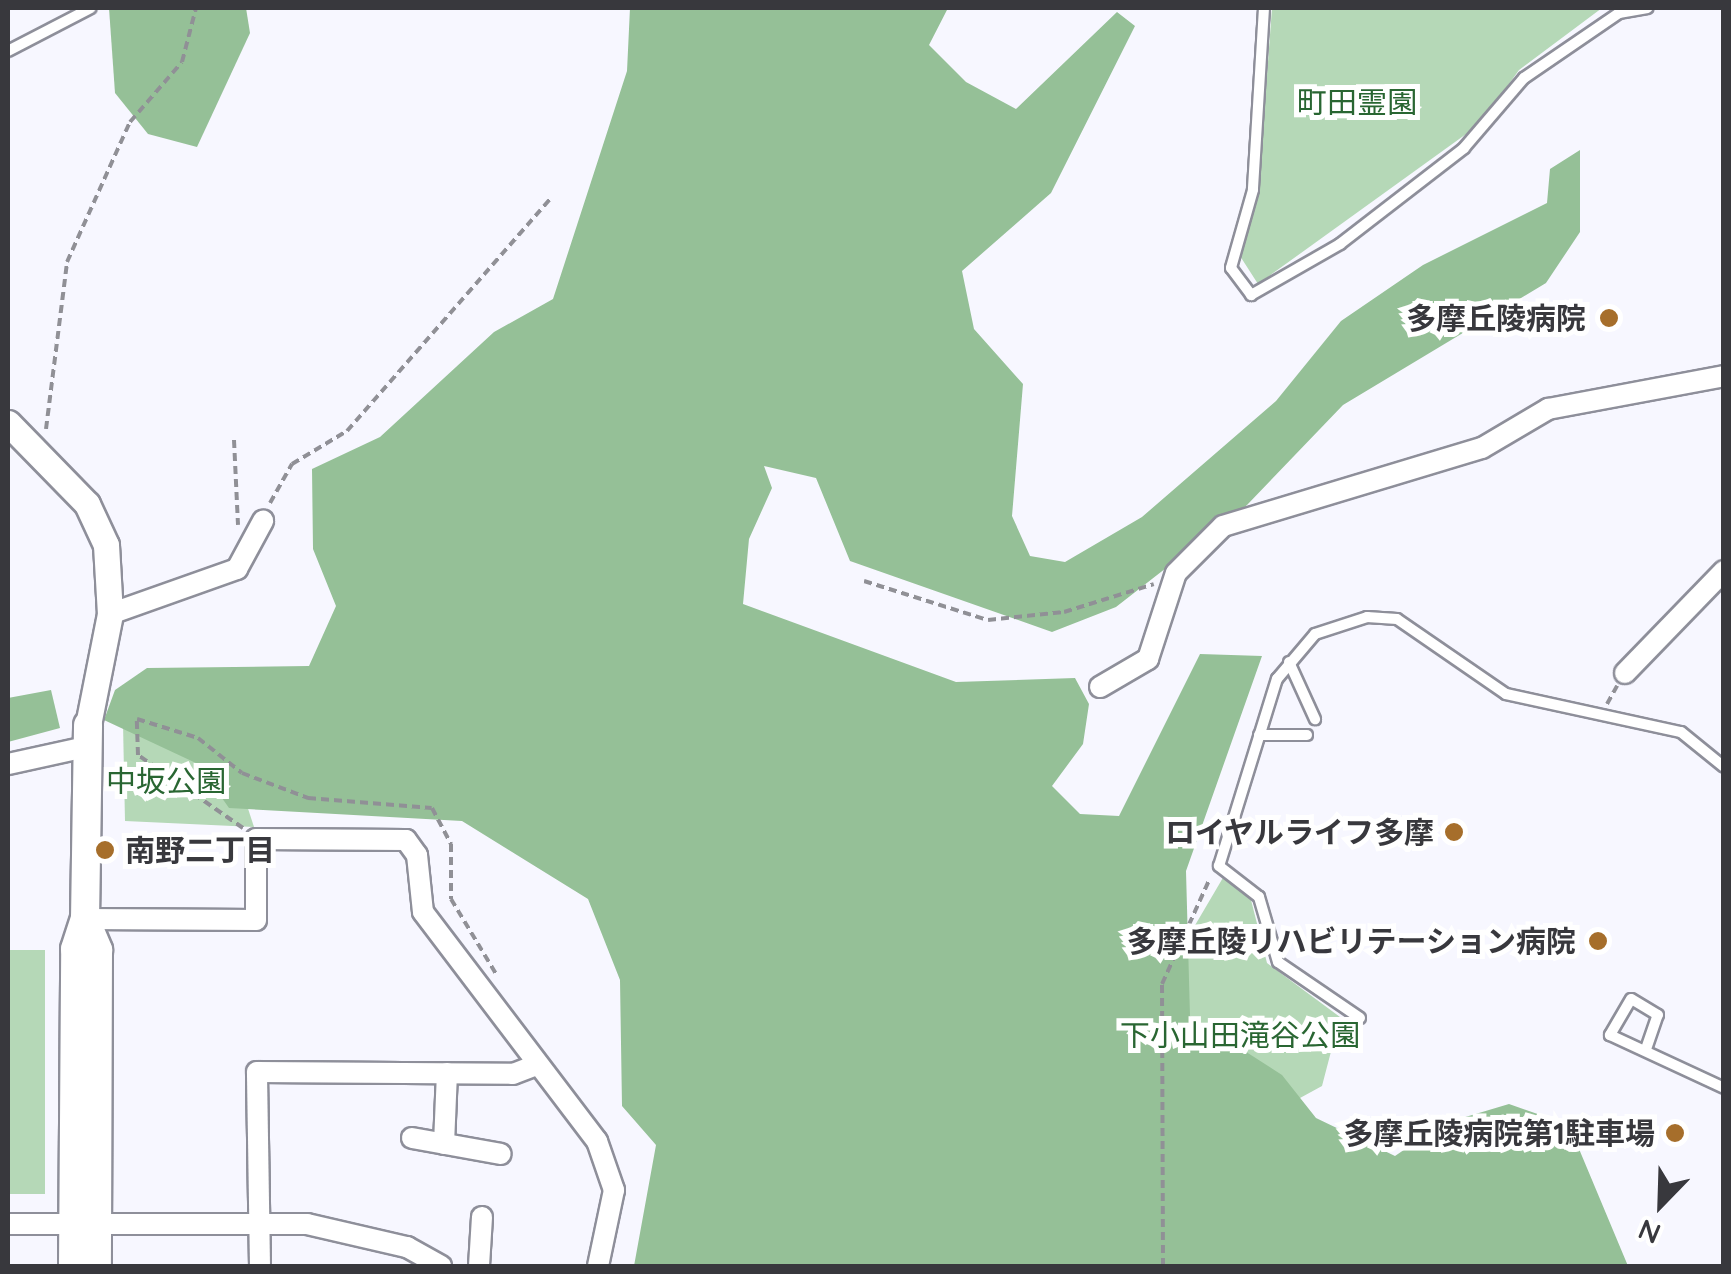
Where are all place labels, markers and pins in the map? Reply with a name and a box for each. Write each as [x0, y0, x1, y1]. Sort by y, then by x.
place label: 多摩丘陵病院 [1406, 300, 1586, 336]
marker: 多摩丘陵病院 [1596, 305, 1622, 331]
place label: ロイヤルライフ多摩 [1164, 814, 1434, 850]
marker: ロイヤルライフ多摩 [1443, 821, 1465, 843]
place label: 南野二丁目 [125, 832, 275, 868]
marker: 南野二丁目 [94, 839, 116, 861]
place label: 多摩丘陵リハビリテーション病院 [1126, 923, 1576, 959]
marker: 多摩丘陵リハビリテーション病院 [1585, 928, 1611, 954]
place label: 多摩丘陵病院第1駐車場 [1343, 1115, 1655, 1151]
marker: 多摩丘陵病院第1駐車場 [1664, 1122, 1686, 1144]

